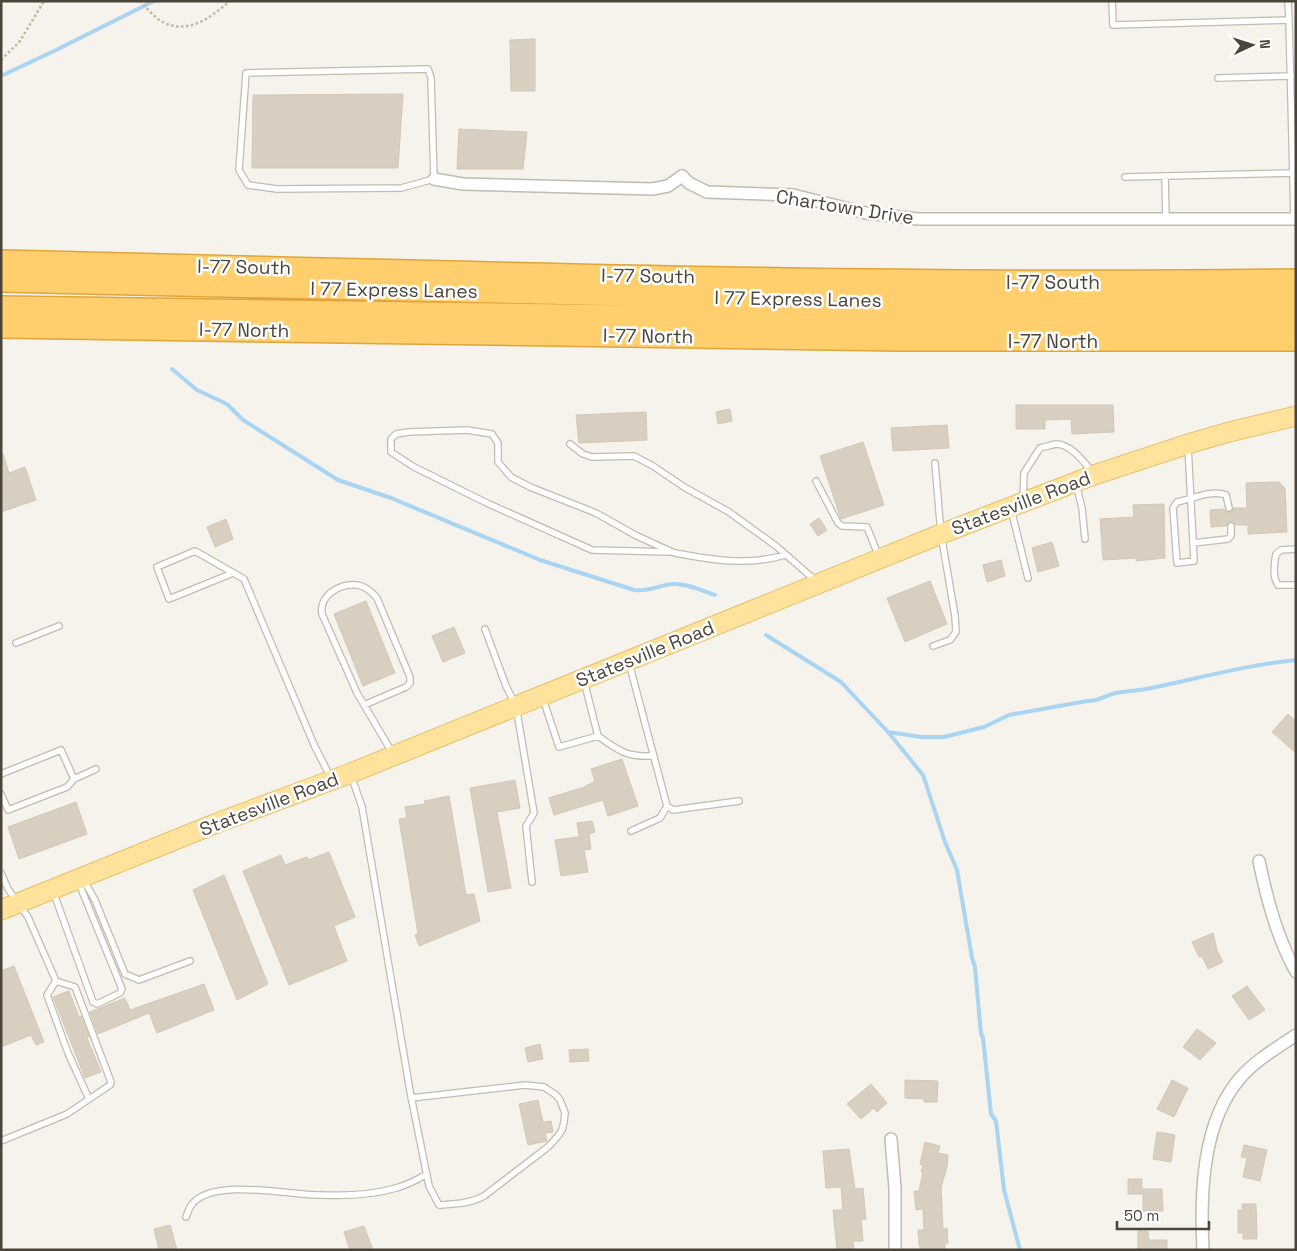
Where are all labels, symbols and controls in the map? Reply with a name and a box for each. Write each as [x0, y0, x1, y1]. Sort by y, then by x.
north arrow [1227, 20, 1277, 70]
text: N [1256, 39, 1274, 49]
street label: Chartown Drive [774, 184, 916, 230]
street label: I-77 South [197, 254, 291, 280]
street label: I-77 South [601, 263, 695, 289]
street label: I-77 South [1006, 270, 1100, 295]
street label: I 77 Express Lanes [310, 276, 478, 304]
street label: I 77 Express Lanes [714, 285, 882, 313]
street label: I-77 North [199, 317, 289, 343]
street label: I-77 North [603, 323, 693, 349]
street label: I-77 North [1008, 329, 1098, 354]
street label: Statesville Road [948, 465, 1094, 541]
street label: Statesville Road [572, 615, 718, 693]
street label: Statesville Road [196, 766, 342, 842]
scale bar [1117, 1198, 1210, 1230]
text: 50 m [1124, 1206, 1159, 1225]

